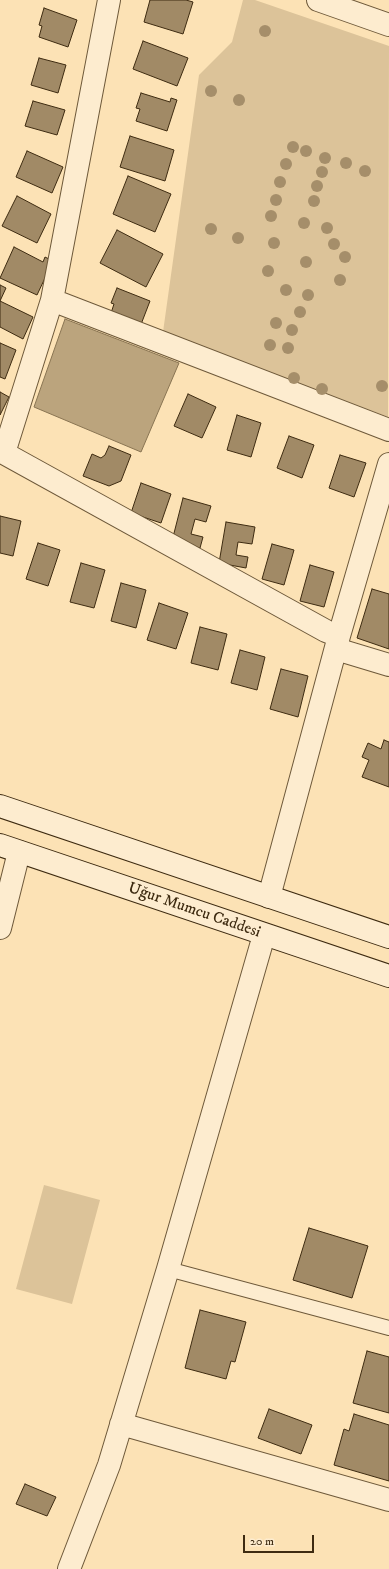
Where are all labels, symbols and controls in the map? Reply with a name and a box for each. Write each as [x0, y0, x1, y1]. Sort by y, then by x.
street label: Uğur Mumcu Caddesi [125, 879, 263, 943]
scale bar [245, 1527, 316, 1553]
text: 20 m [250, 1534, 274, 1549]

